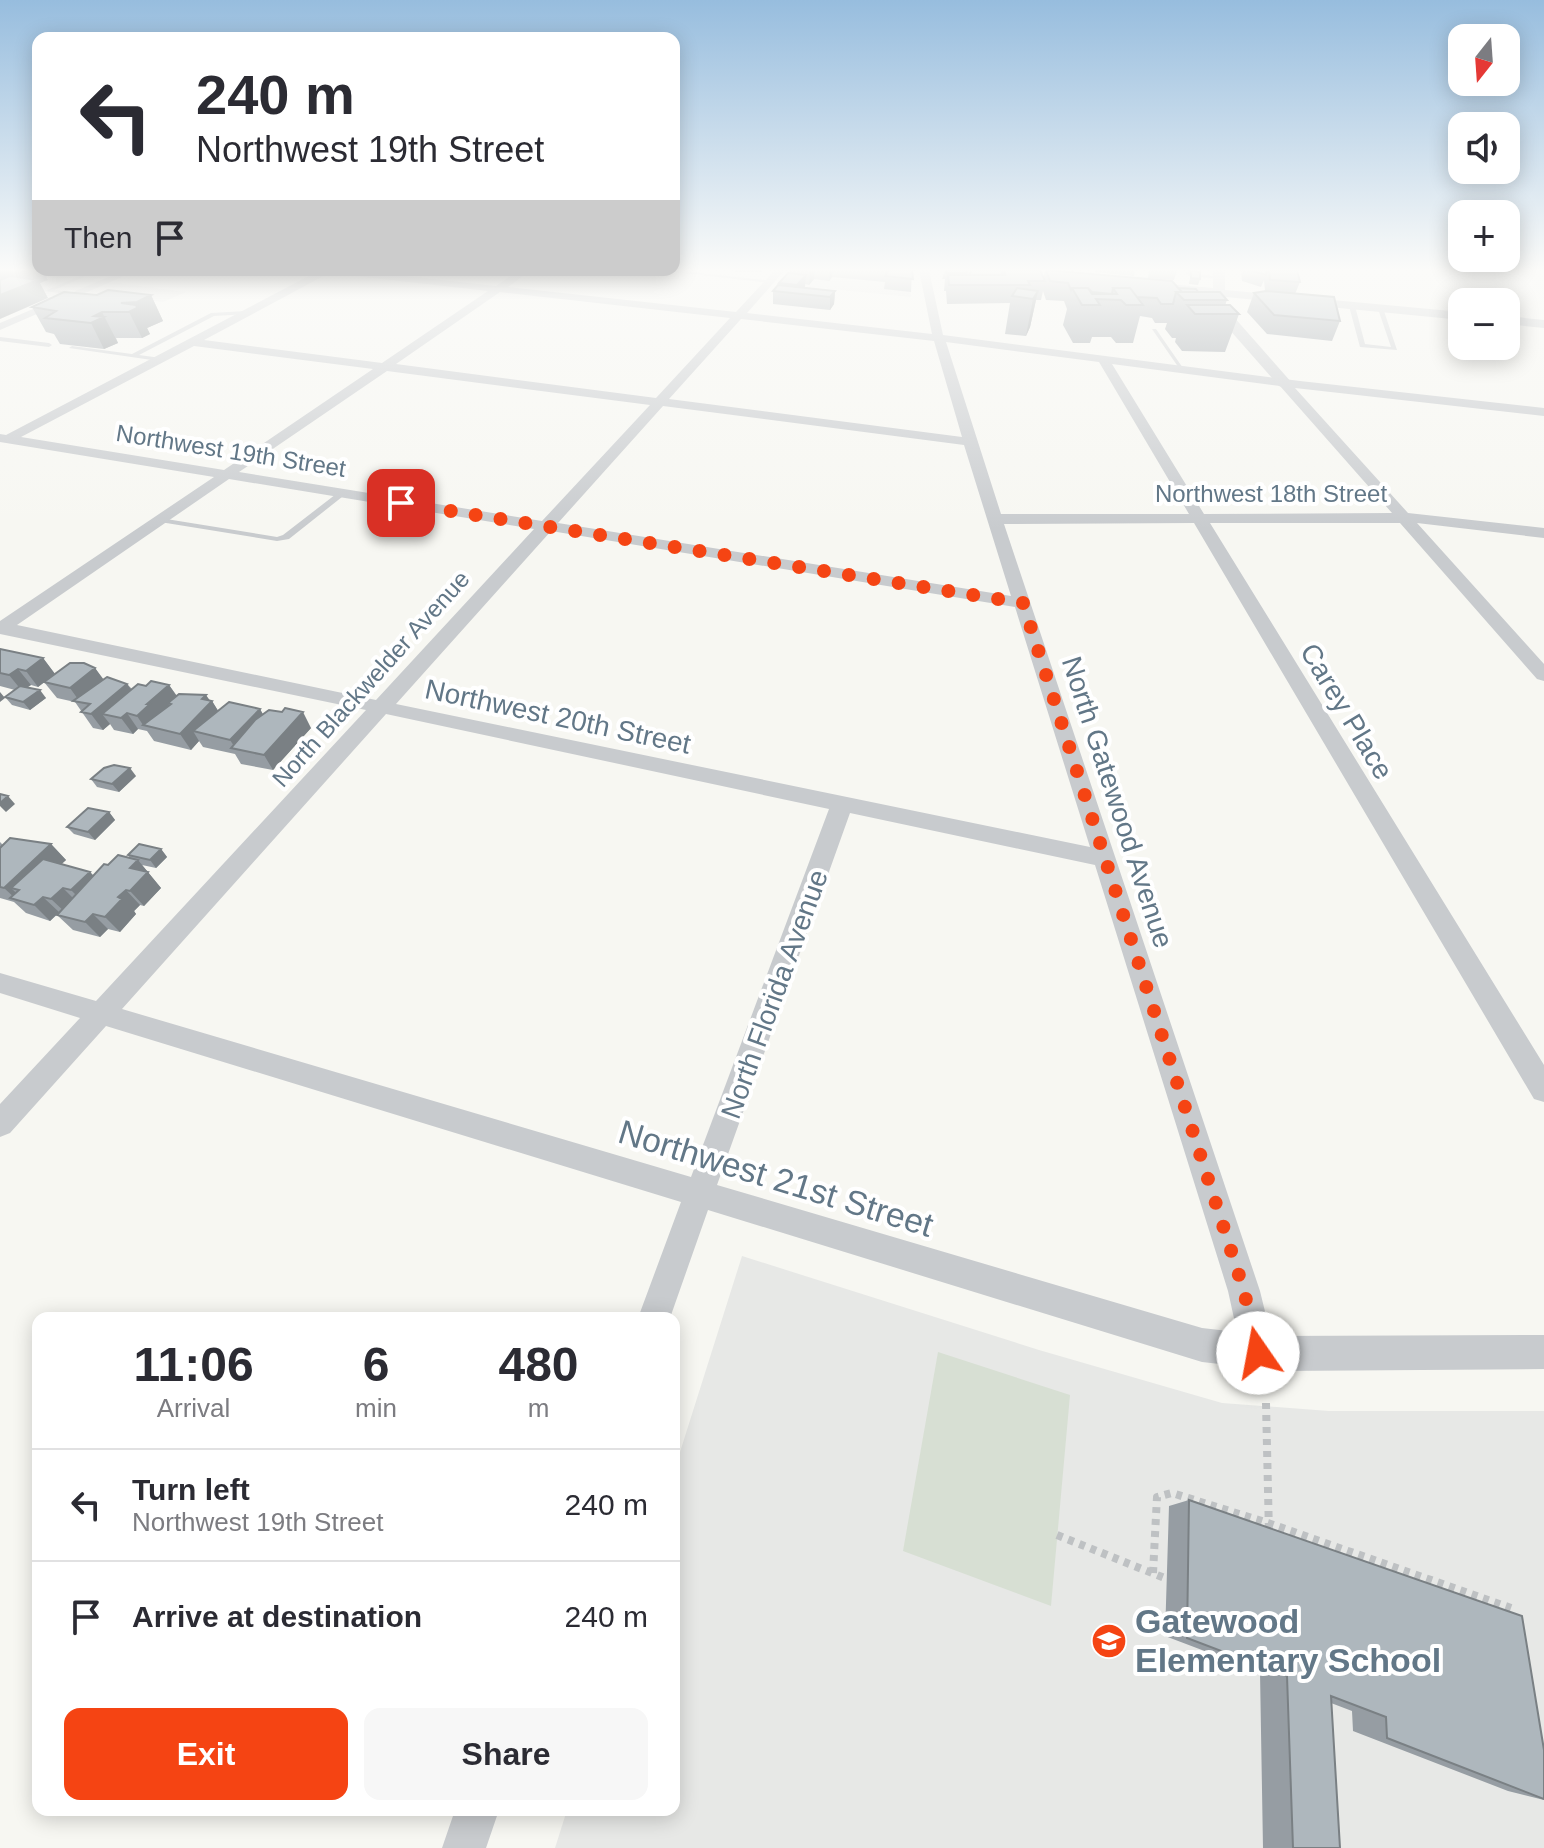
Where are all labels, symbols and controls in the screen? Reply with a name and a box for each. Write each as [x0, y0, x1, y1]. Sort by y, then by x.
north arrow [1448, 24, 1520, 96]
map controls [1448, 24, 1520, 360]
text: 240 m [196, 63, 355, 126]
icon: left [64, 64, 168, 168]
button: sound [1448, 112, 1520, 184]
text: Northwest 19th Street [196, 129, 544, 170]
button: + [1448, 200, 1520, 272]
icon: arrive [148, 216, 192, 260]
text: Then [64, 221, 132, 254]
button: − [1448, 288, 1520, 360]
street label: Northwest 19th Street [114, 419, 348, 482]
pin [367, 469, 435, 537]
street label: Northwest 18th Street [1155, 480, 1387, 507]
icon: arrive [379, 481, 423, 525]
street label: North Blackwelder Avenue [267, 565, 475, 792]
street label: Carey Place [1294, 638, 1399, 785]
street label: North Gatewood Avenue [1056, 653, 1179, 952]
street label: Northwest 20th Street [422, 673, 694, 760]
street label: North Florida Avenue [715, 866, 834, 1123]
street label: Northwest 21st Street [614, 1112, 938, 1244]
position arrow [1216, 1311, 1300, 1395]
text: 11:06 [133, 1338, 254, 1391]
text: 6 [363, 1338, 389, 1391]
text: 480 [498, 1338, 579, 1391]
text: Arrival [157, 1393, 230, 1423]
text: min [355, 1393, 397, 1423]
text: m [528, 1393, 549, 1423]
text: Turn left [132, 1473, 250, 1506]
icon: left [64, 1483, 108, 1527]
text: 240 m [565, 1488, 648, 1521]
text: Northwest 19th Street [132, 1507, 383, 1537]
icon: arrive [64, 1595, 108, 1639]
text: Arrive at destination [132, 1600, 422, 1633]
text: 240 m [565, 1600, 648, 1633]
place label: Gatewood Elementary School [1135, 1602, 1441, 1679]
school or university icon: Gatewood Elementary School [1090, 1622, 1128, 1660]
button: Exit [64, 1708, 348, 1800]
button: Share [364, 1708, 648, 1800]

